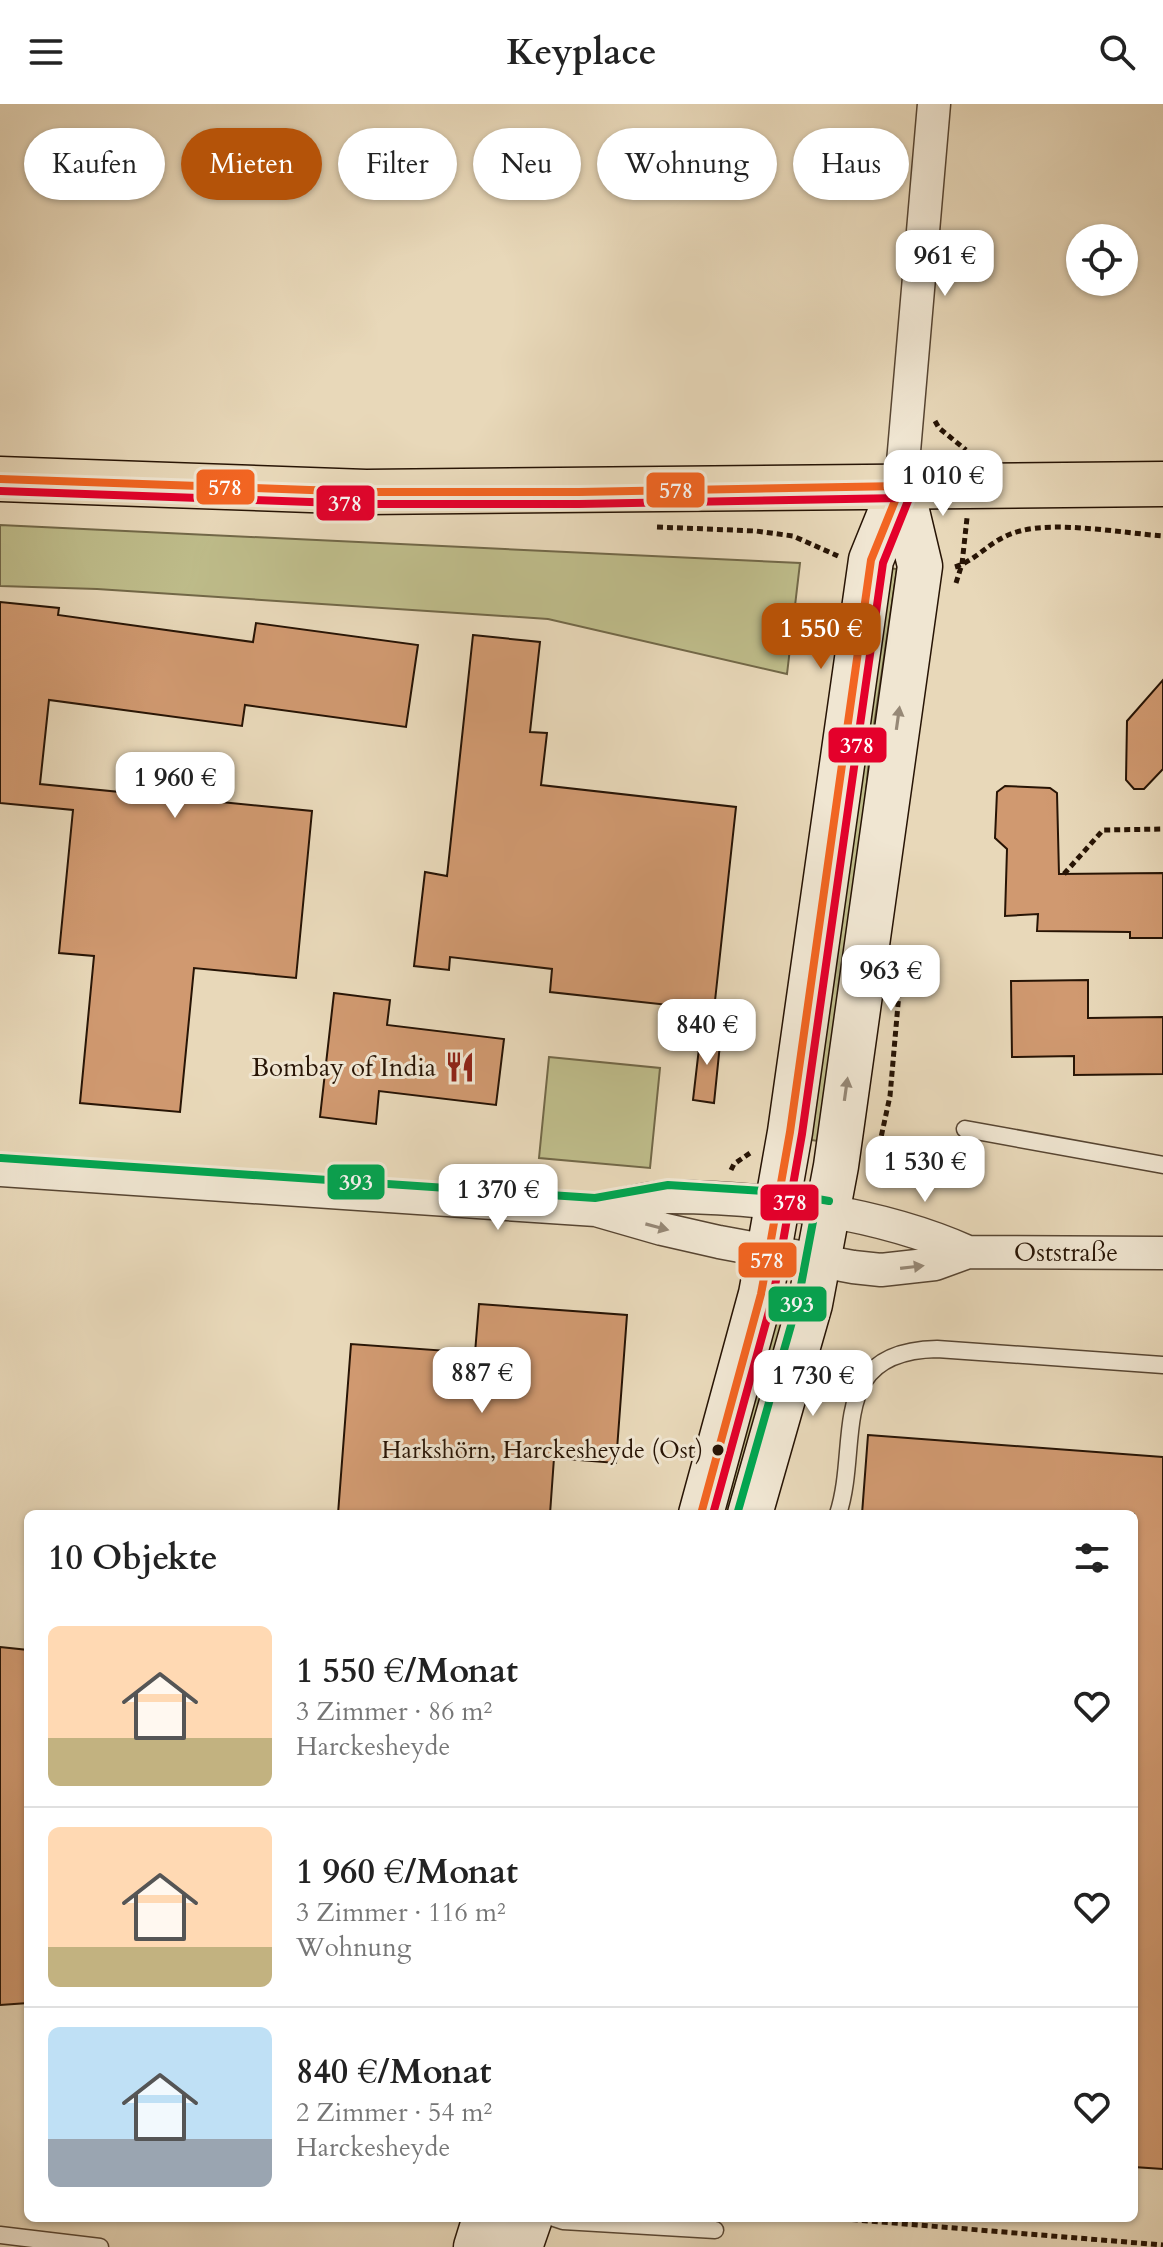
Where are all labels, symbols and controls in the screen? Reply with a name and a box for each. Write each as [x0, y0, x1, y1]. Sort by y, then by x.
text: Keyplace [507, 28, 656, 77]
icon: menu [24, 30, 68, 74]
icon: search [1095, 30, 1139, 74]
chip: Kaufen [24, 128, 165, 200]
chip: Mieten [181, 128, 322, 200]
chip: Filter [338, 128, 457, 200]
chip: Neu [473, 128, 581, 200]
chip: Wohnung [597, 128, 777, 200]
chip: Haus [793, 128, 909, 200]
map controls [1066, 224, 1138, 296]
button: locate [1066, 224, 1138, 296]
pin: 961 € [889, 230, 1001, 298]
text: 961 € [914, 238, 976, 273]
pin: 1 010 € [869, 450, 1017, 518]
text: 1 010 € [902, 458, 984, 493]
line badge: 578 [195, 468, 256, 506]
line badge: 578 [645, 471, 706, 509]
text: 578 [208, 473, 242, 503]
text: 578 [659, 476, 693, 506]
line badge: 378 [315, 484, 376, 522]
text: 378 [328, 489, 362, 519]
pin: 1 550 € [747, 603, 895, 671]
text: 1 550 € [780, 611, 862, 646]
one-way arrow [892, 705, 905, 730]
line badge: 378 [827, 726, 888, 764]
text: 378 [840, 731, 874, 761]
pin: 1 960 € [101, 752, 249, 820]
text: 1 960 € [134, 760, 216, 795]
pin: 963 € [835, 945, 947, 1013]
text: 963 € [860, 953, 922, 988]
pin: 840 € [651, 999, 763, 1067]
text: 840 € [676, 1007, 738, 1042]
place label: Bombay of India [251, 1050, 436, 1085]
restaurant icon: Bombay of India [443, 1050, 477, 1084]
one-way arrow [840, 1076, 853, 1101]
pin: 1 530 € [851, 1136, 999, 1204]
text: 1 530 € [884, 1144, 966, 1179]
line badge: 393 [326, 1163, 386, 1201]
pin: 1 370 € [424, 1164, 572, 1232]
text: 393 [339, 1168, 373, 1198]
text: 1 370 € [457, 1172, 539, 1207]
line badge: 378 [759, 1183, 820, 1222]
text: 378 [773, 1188, 807, 1218]
one-way arrow [645, 1222, 670, 1234]
street label: Oststraße [1014, 1235, 1118, 1270]
line badge: 578 [737, 1241, 798, 1279]
text: 578 [750, 1246, 784, 1276]
one-way arrow [900, 1260, 925, 1273]
line badge: 393 [767, 1285, 828, 1323]
text: 393 [780, 1290, 814, 1320]
pin: 887 € [426, 1347, 538, 1415]
pin: 1 730 € [739, 1350, 887, 1418]
text: 887 € [451, 1355, 513, 1390]
text: 1 730 € [772, 1358, 854, 1393]
place label: Harkshörn, Harckesheyde (Ost) [382, 1434, 703, 1467]
marker: Harkshörn, Harckesheyde (Ost) [710, 1442, 726, 1458]
text: 10 Objekte [48, 1535, 218, 1581]
icon: filters [1070, 1536, 1114, 1580]
text: 1 550 €/Monat [296, 1648, 518, 1694]
icon: home [112, 1658, 208, 1754]
icon: heart [1070, 1684, 1114, 1728]
text: 3 Zimmer · 86 m² [296, 1694, 492, 1729]
text: Harckesheyde [296, 1729, 450, 1764]
text: 1 960 €/Monat [296, 1849, 518, 1895]
icon: home [112, 1859, 208, 1955]
icon: heart [1070, 1885, 1114, 1929]
text: 3 Zimmer · 116 m² [296, 1895, 506, 1930]
text: Wohnung [296, 1930, 411, 1965]
text: 840 €/Monat [296, 2049, 491, 2095]
icon: home [112, 2059, 208, 2155]
icon: heart [1070, 2085, 1114, 2129]
text: 2 Zimmer · 54 m² [296, 2095, 492, 2130]
text: Harckesheyde [296, 2130, 450, 2165]

